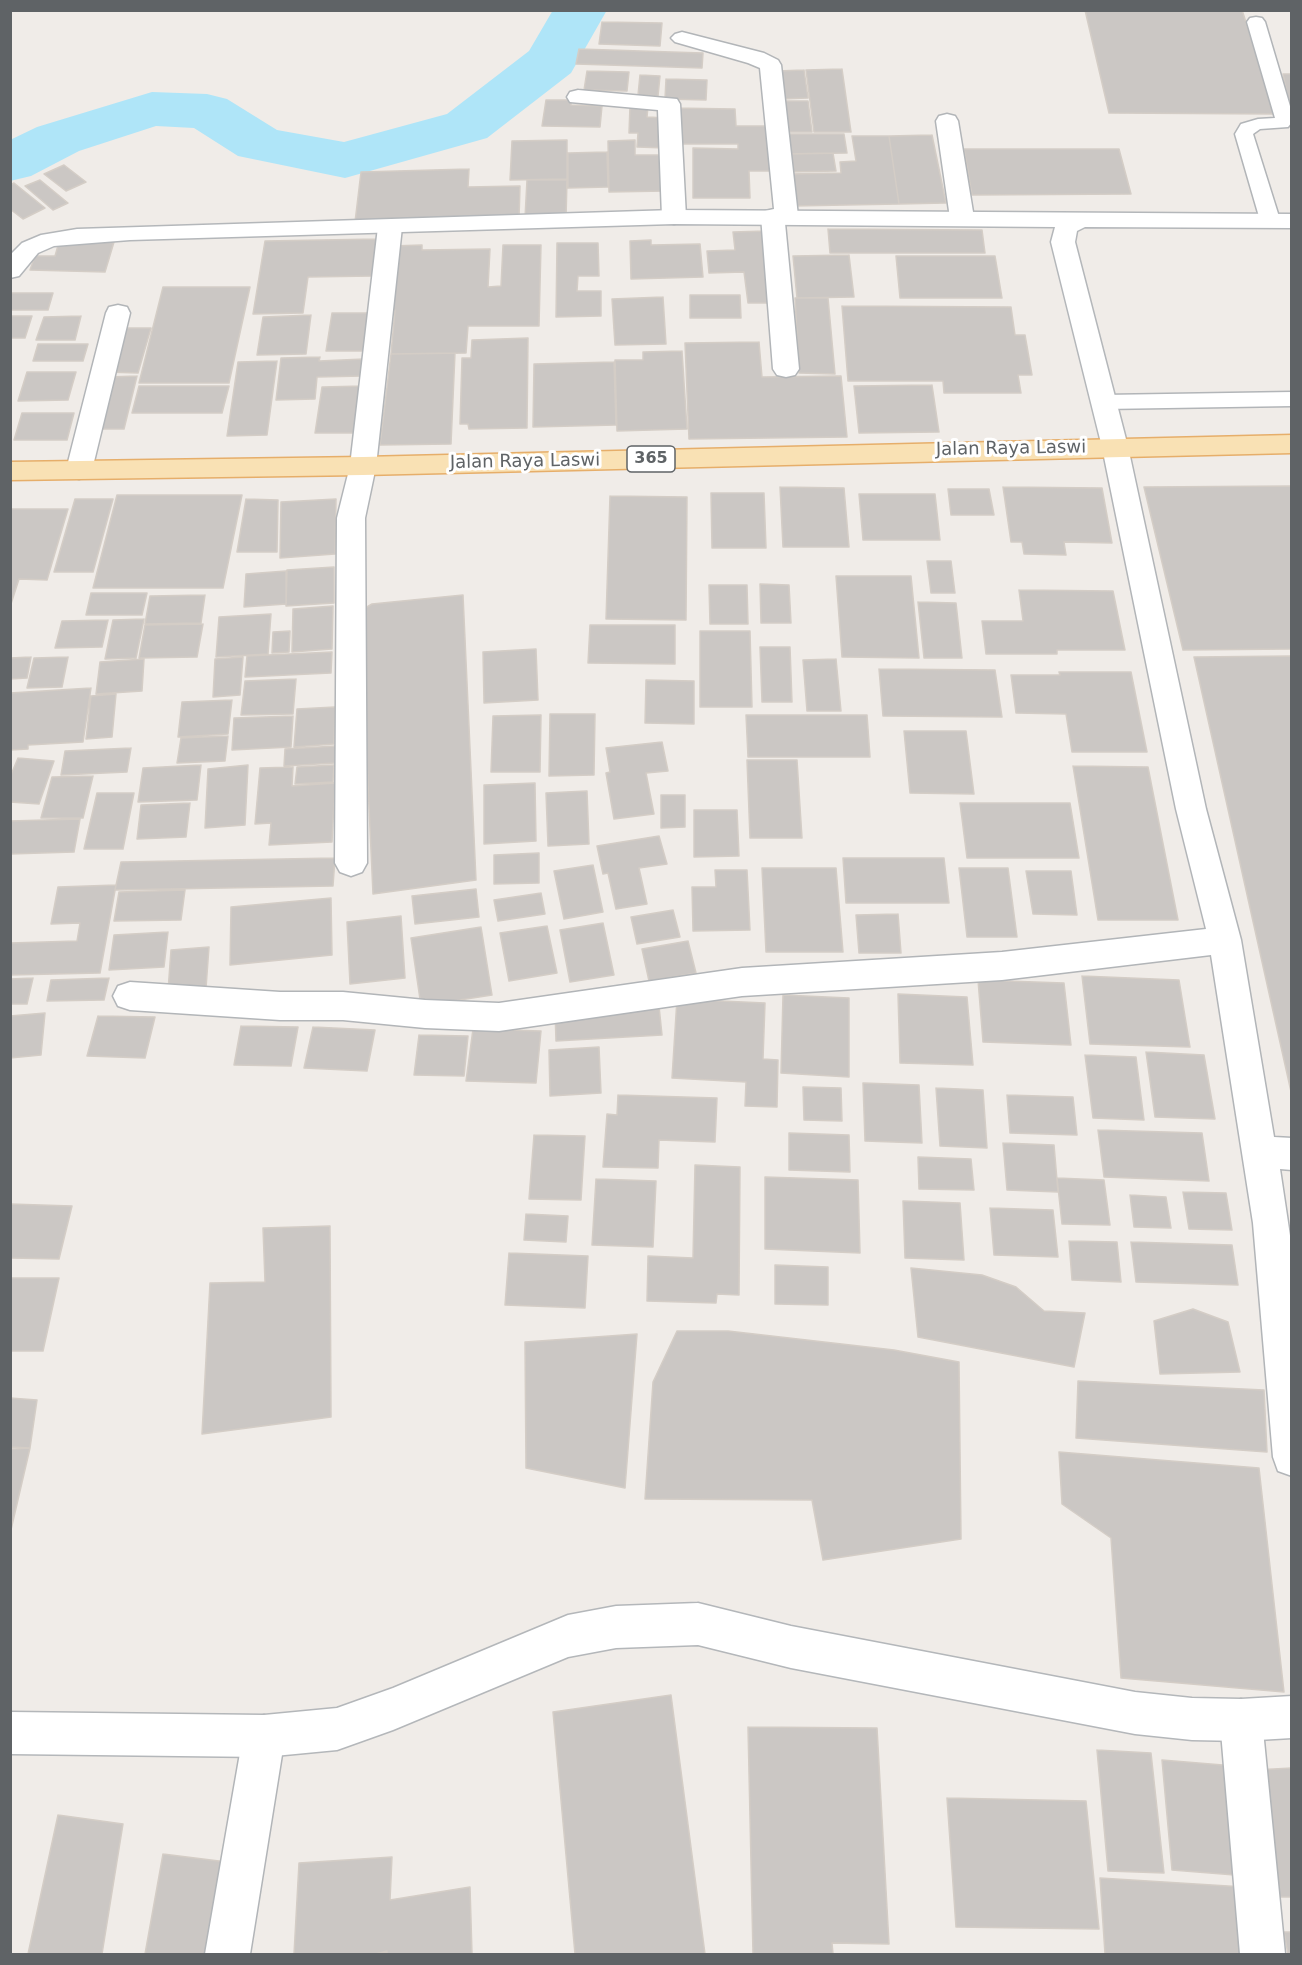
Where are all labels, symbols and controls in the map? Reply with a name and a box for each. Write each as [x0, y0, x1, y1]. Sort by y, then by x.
street label: Jalan Raya Laswi [936, 437, 1086, 461]
road number: 365 [627, 446, 675, 472]
street label: Jalan Raya Laswi [450, 450, 600, 474]

